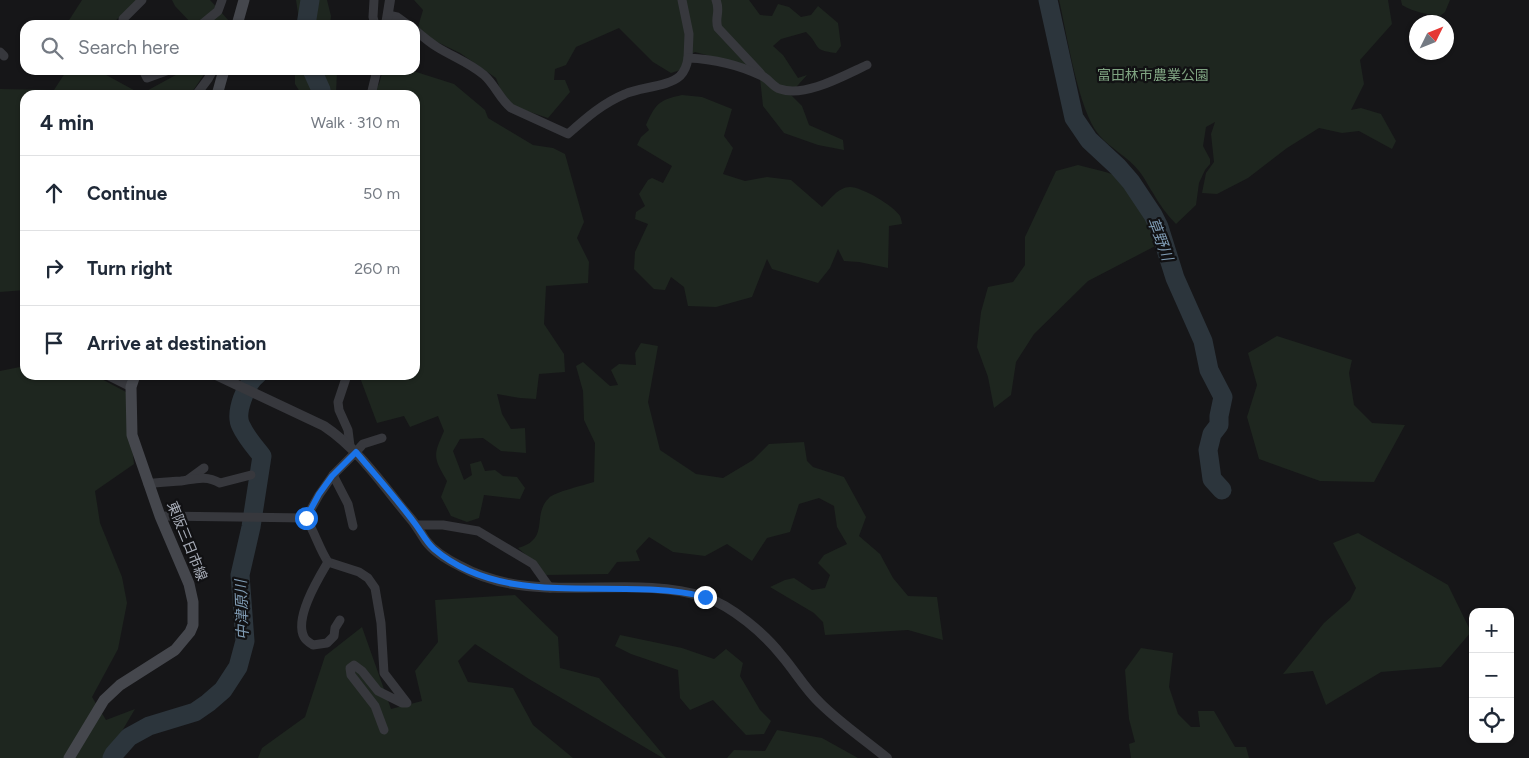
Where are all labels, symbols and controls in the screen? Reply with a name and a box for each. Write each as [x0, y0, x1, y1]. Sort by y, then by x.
north arrow [1409, 15, 1454, 60]
search box [20, 20, 420, 75]
icon: search [38, 34, 66, 62]
text: Search here [78, 36, 180, 59]
park label: 富田林市農業公園 [1097, 67, 1209, 84]
text: 4 min [40, 110, 94, 135]
text: Walk · 310 m [311, 113, 400, 132]
icon: ahead [40, 179, 68, 207]
text: Continue [87, 182, 167, 205]
text: 50 m [363, 184, 400, 203]
water label: 草野川 [1144, 215, 1177, 265]
icon: right [40, 254, 68, 282]
text: Turn right [87, 257, 173, 280]
text: 260 m [354, 259, 400, 278]
icon: arrive [40, 329, 68, 357]
text: Arrive at destination [87, 332, 266, 355]
street label: 東阪三日市線 [163, 499, 211, 583]
route start [295, 507, 318, 530]
water label: 中津原川 [232, 578, 252, 640]
route end [694, 586, 717, 609]
map controls [1469, 608, 1514, 743]
button: + [1469, 608, 1514, 653]
button: − [1469, 653, 1514, 698]
button: locate [1469, 698, 1514, 743]

